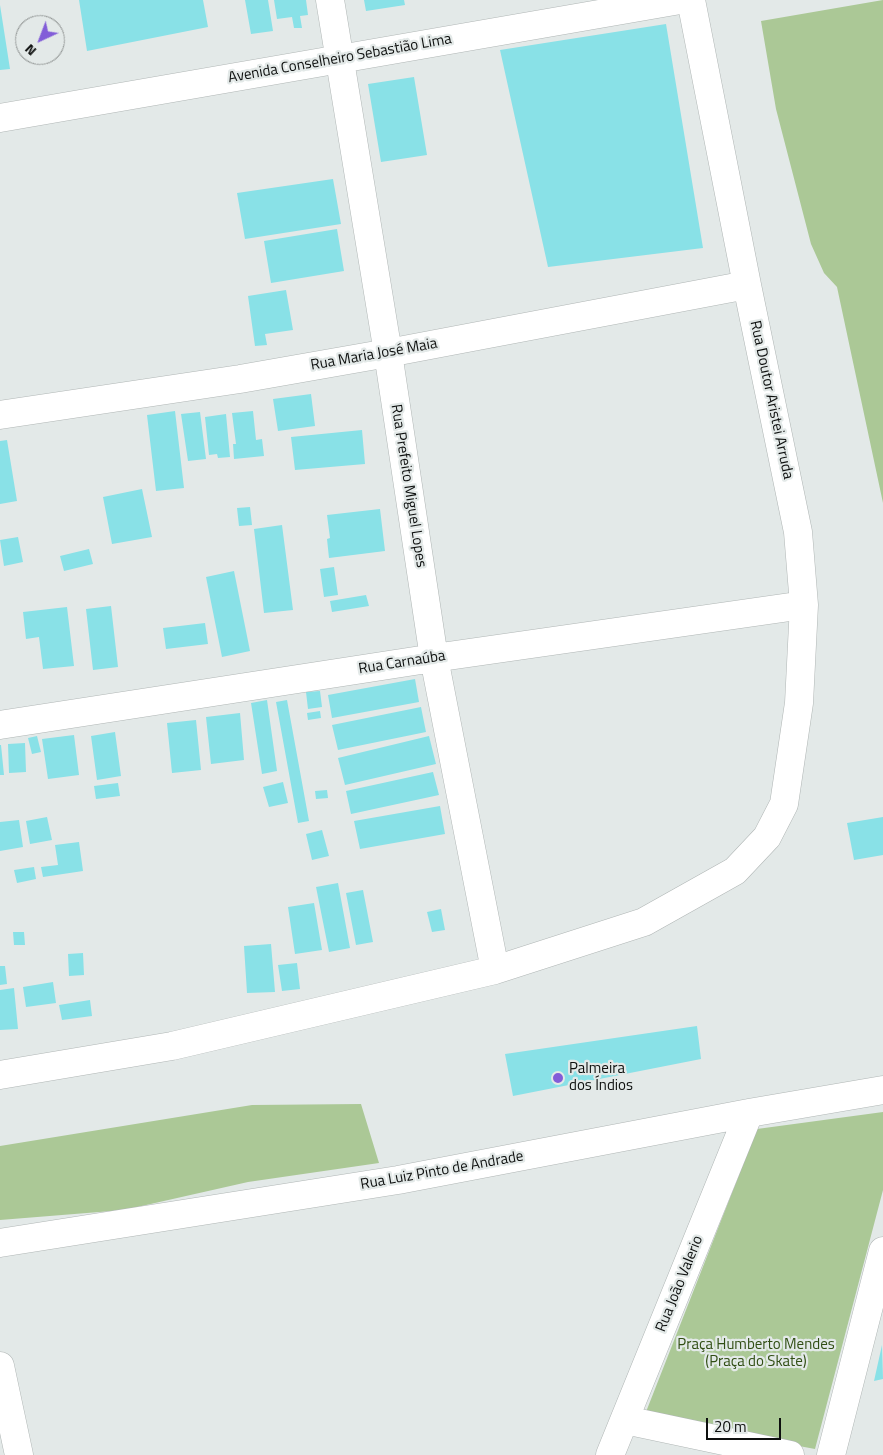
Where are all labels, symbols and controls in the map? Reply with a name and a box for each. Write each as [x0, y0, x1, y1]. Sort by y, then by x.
north arrow [15, 15, 65, 65]
street label: Avenida Conselheiro Sebastião Lima [227, 30, 453, 88]
text: N [19, 40, 41, 62]
street label: Rua Doutor Aristei Arruda [745, 319, 797, 481]
street label: Rua Maria José Maia [309, 335, 439, 375]
street label: Rua Prefeito Miguel Lopes [386, 403, 430, 569]
street label: Rua Carnaúba [357, 647, 447, 679]
place label: Palmeira dos Índios [569, 1060, 633, 1095]
marker: Palmeira dos Índios [551, 1071, 565, 1085]
street label: Rua Luiz Pinto de Andrade [359, 1148, 525, 1194]
street label: Rua João Valerio [653, 1233, 707, 1335]
park label: Praça Humberto Mendes (Praça do Skate) [677, 1336, 835, 1371]
scale bar [708, 1408, 783, 1440]
text: 20 m [714, 1415, 747, 1438]

